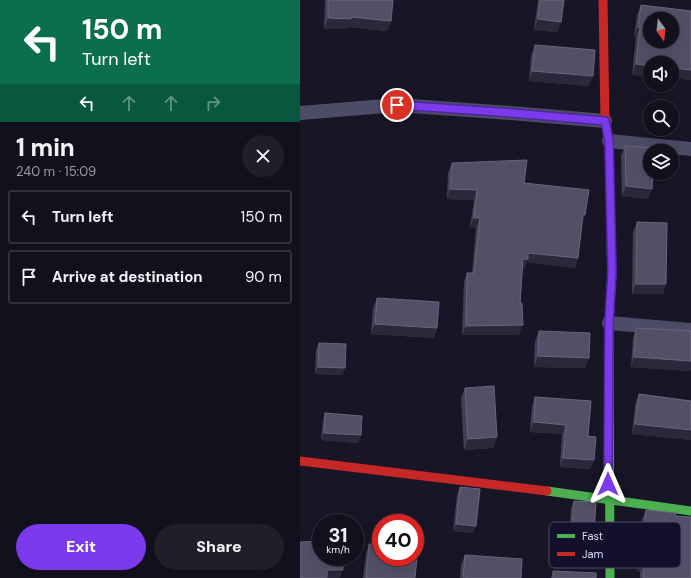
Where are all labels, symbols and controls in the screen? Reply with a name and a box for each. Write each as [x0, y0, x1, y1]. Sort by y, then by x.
text: 150 m [82, 11, 162, 48]
north arrow [643, 12, 679, 48]
map controls [643, 12, 679, 180]
icon: left [16, 16, 68, 68]
text: Turn left [82, 47, 151, 71]
button: sound [643, 56, 679, 92]
pin [380, 88, 414, 122]
icon: left [76, 92, 98, 114]
icon: ahead [118, 92, 140, 114]
icon: ahead [160, 92, 182, 114]
icon: right [202, 92, 224, 114]
icon: arrive [386, 94, 408, 116]
button: search [643, 100, 679, 136]
text: 1 min [16, 132, 75, 163]
button: close [242, 135, 284, 177]
button: layers [643, 144, 679, 180]
text: 240 m · 15:09 [16, 163, 96, 180]
icon: left [18, 206, 40, 228]
text: Turn left [52, 207, 113, 227]
text: 150 m [241, 207, 282, 227]
icon: arrive [18, 266, 40, 288]
text: Arrive at destination [52, 267, 203, 287]
text: 90 m [245, 267, 282, 287]
position arrow [587, 463, 629, 505]
speed limit sign: 40 [372, 514, 424, 566]
text: 31 [328, 522, 348, 548]
legend [549, 522, 681, 568]
button: Exit [16, 524, 146, 570]
button: Share [154, 524, 284, 570]
text: Fast [582, 529, 603, 543]
text: km/h [326, 543, 350, 556]
text: Jam [582, 547, 603, 561]

